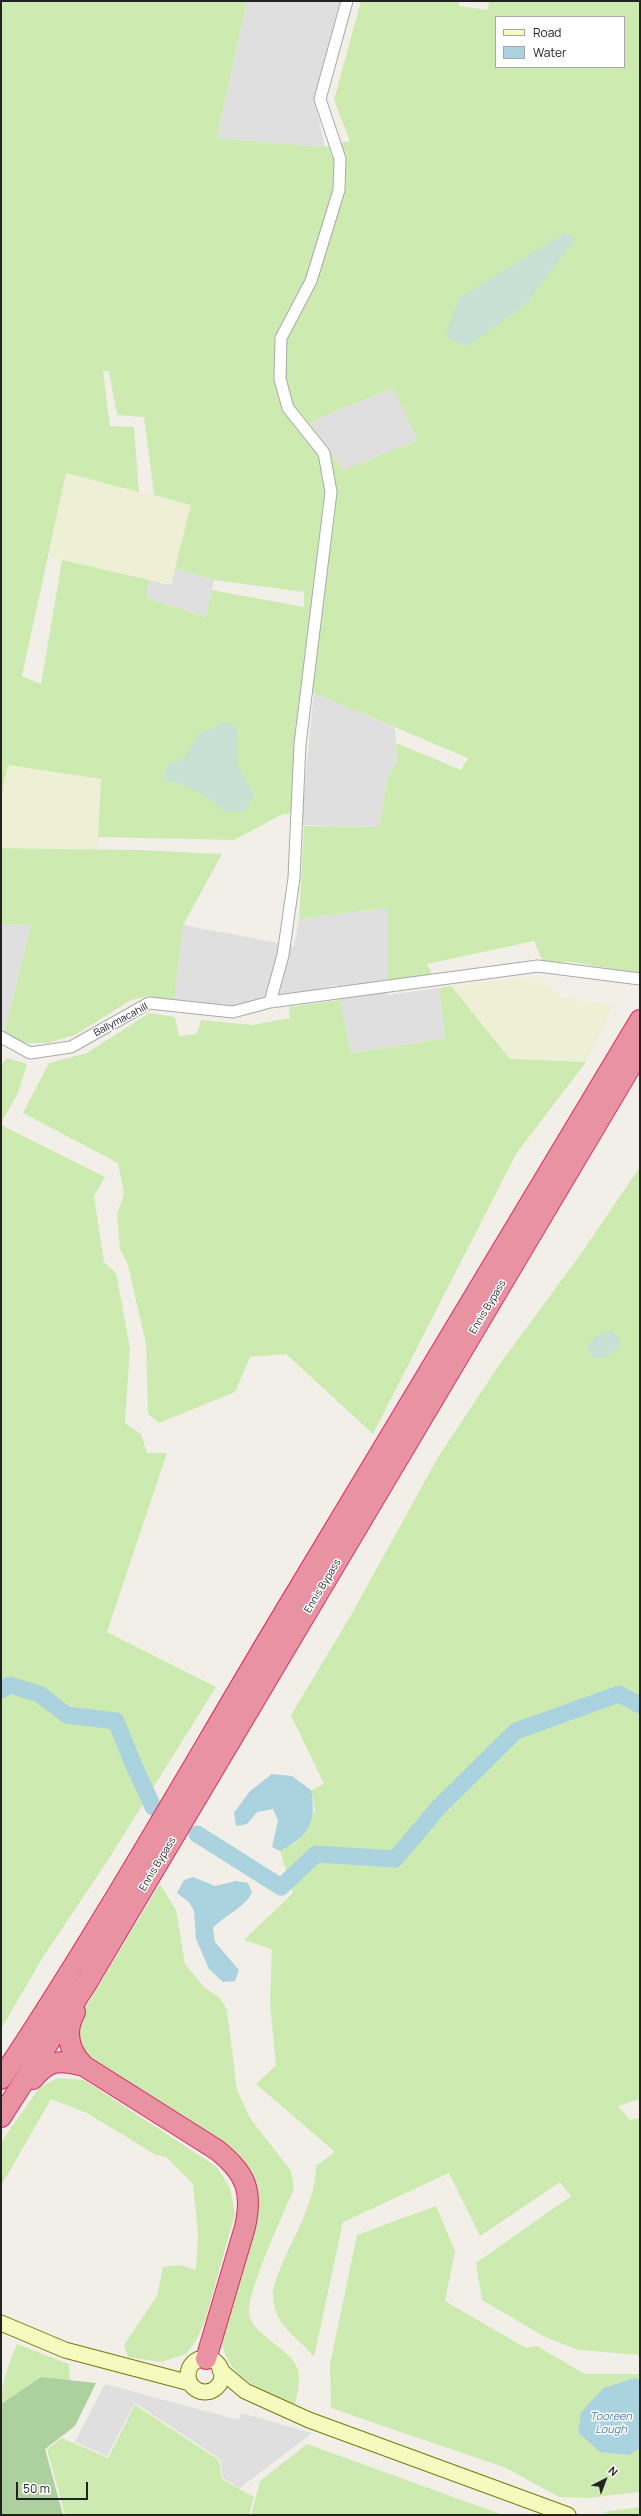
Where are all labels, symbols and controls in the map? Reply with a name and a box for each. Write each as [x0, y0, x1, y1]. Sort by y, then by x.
legend [495, 16, 625, 68]
text: Road [533, 24, 561, 41]
text: Water [533, 44, 566, 61]
street label: Ballymacahill [92, 1001, 150, 1039]
street label: Ennis Bypass [467, 1278, 509, 1336]
street label: Ennis Bypass [302, 1557, 344, 1615]
street label: Ennis Bypass [137, 1835, 179, 1893]
water label: Tooreen Lough [590, 2410, 632, 2436]
north arrow [585, 2460, 625, 2500]
text: N [605, 2462, 621, 2479]
scale bar [18, 2474, 90, 2500]
text: 50 m [23, 2480, 50, 2497]

